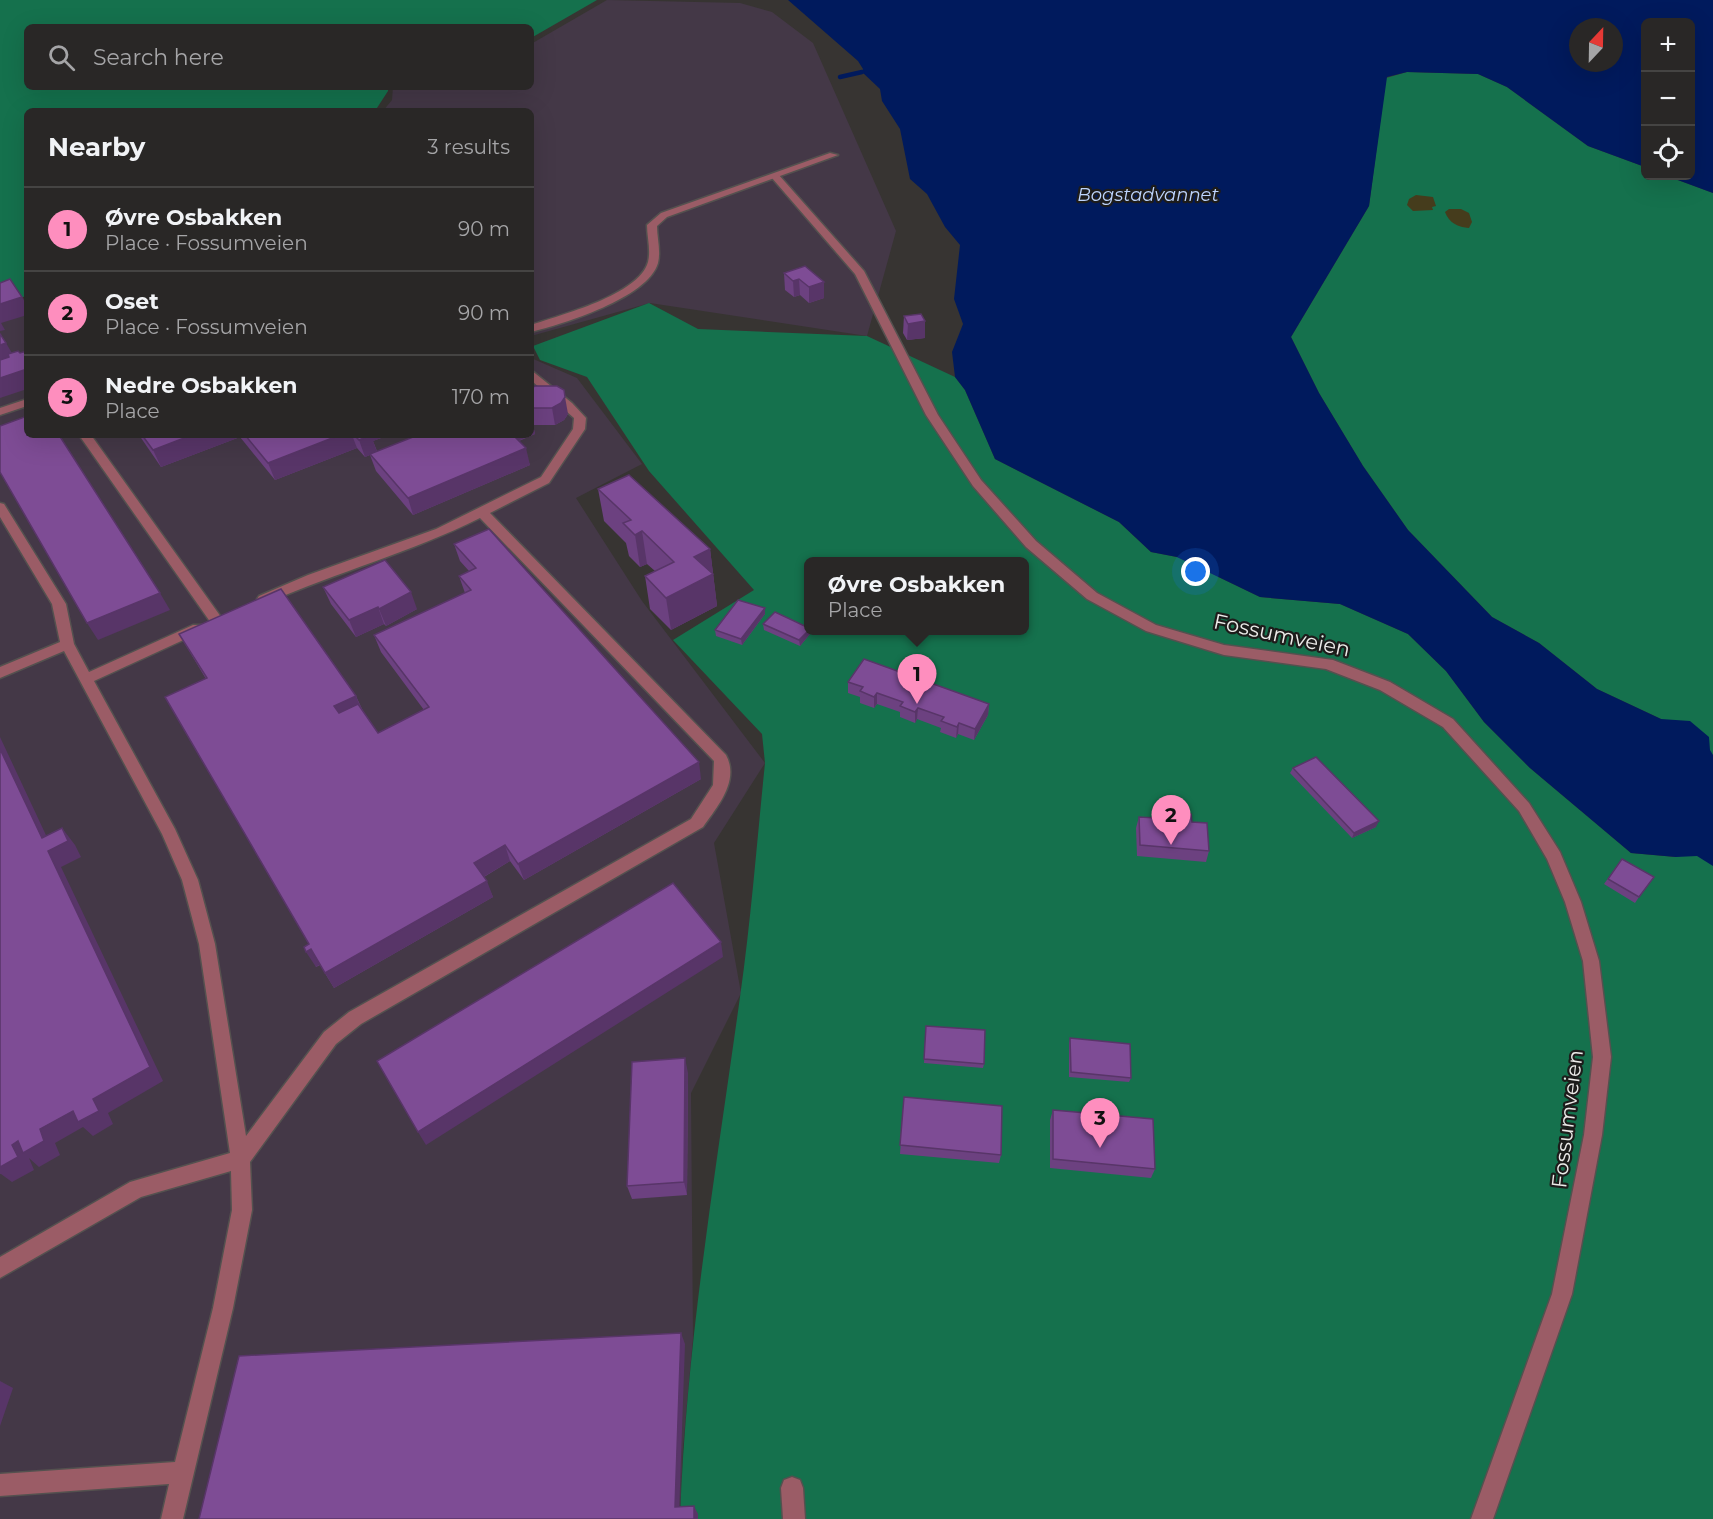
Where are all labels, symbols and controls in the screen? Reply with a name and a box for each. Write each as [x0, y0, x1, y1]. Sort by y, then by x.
north arrow [1569, 18, 1623, 72]
map controls [1641, 18, 1695, 180]
button: + [1641, 18, 1695, 72]
search box [24, 24, 534, 90]
icon: search [45, 41, 78, 74]
text: Search here [93, 44, 224, 71]
button: − [1641, 72, 1695, 126]
button: locate [1641, 126, 1695, 180]
text: Nearby [48, 131, 145, 163]
text: 3 results [427, 135, 510, 159]
water label: Bogstadvannet [1077, 184, 1219, 206]
text: Øvre Osbakken [105, 204, 282, 231]
text: 1 [64, 217, 71, 241]
text: 90 m [458, 217, 510, 241]
text: Place · Fossumveien [105, 231, 308, 255]
text: Oset [105, 288, 159, 315]
text: 2 [62, 301, 73, 325]
text: 90 m [458, 301, 510, 325]
text: Place · Fossumveien [105, 315, 308, 339]
text: Nedre Osbakken [105, 372, 297, 399]
text: 3 [62, 385, 73, 409]
text: 170 m [452, 385, 510, 409]
text: Place [105, 399, 160, 423]
popup [804, 557, 1029, 635]
your location [1181, 557, 1210, 586]
text: Øvre Osbakken [828, 571, 1005, 598]
text: Place [828, 598, 883, 622]
street label: Fossumveien [1211, 608, 1353, 662]
pin: 1 [898, 654, 936, 704]
pin: 2 [1152, 796, 1190, 845]
street label: Fossumveien [1546, 1048, 1588, 1190]
pin: 3 [1080, 1098, 1120, 1148]

